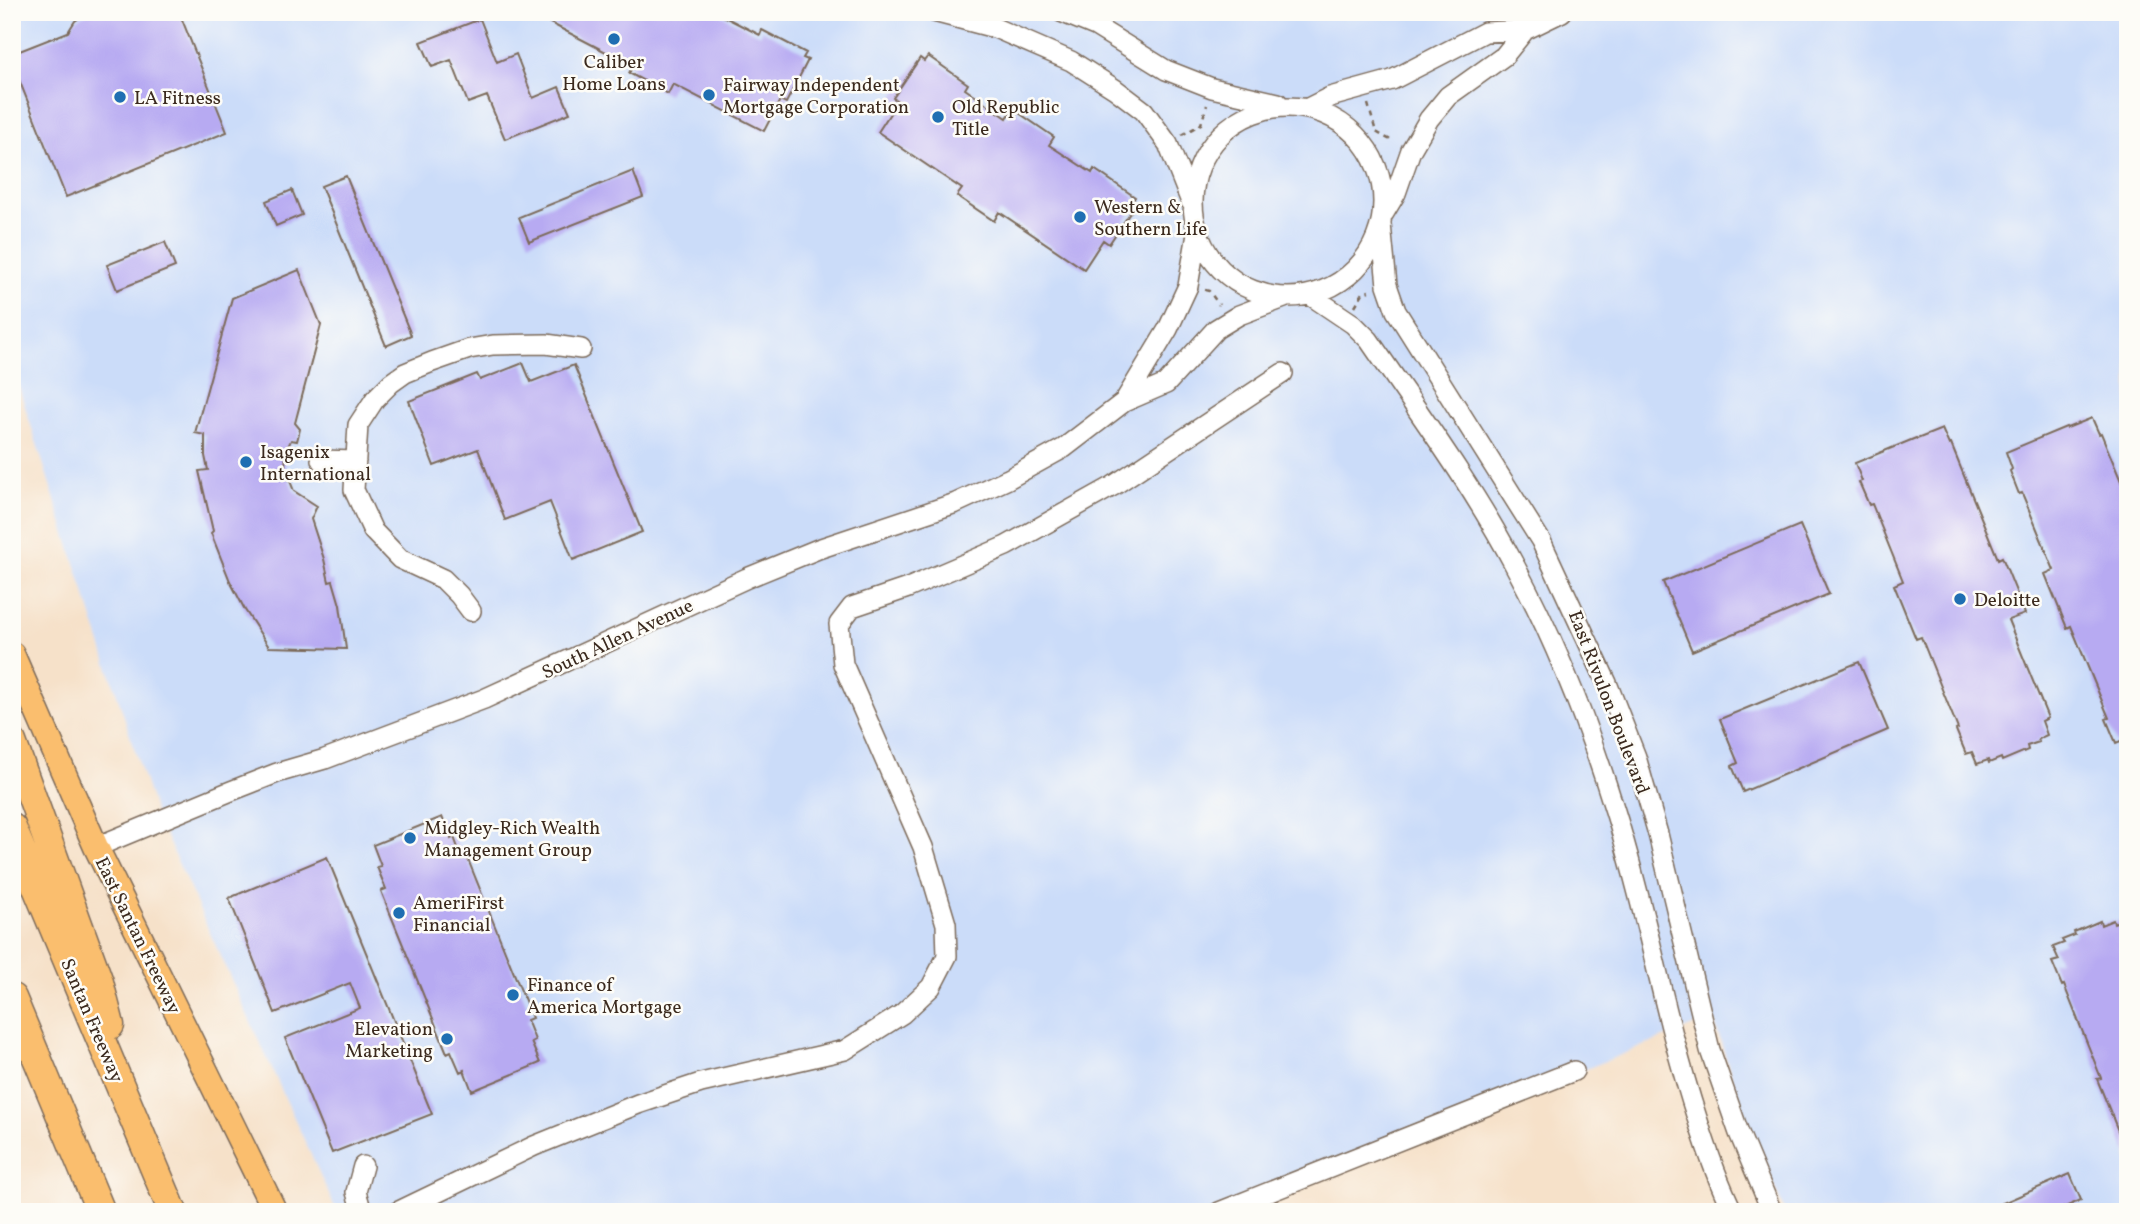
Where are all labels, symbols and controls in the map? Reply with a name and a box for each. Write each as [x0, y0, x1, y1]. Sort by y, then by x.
marker: Caliber Home Loans [606, 31, 622, 47]
place label: Caliber Home Loans [562, 50, 666, 98]
place label: Fairway Independent Mortgage Corporation [723, 73, 909, 121]
place label: LA Fitness [134, 86, 221, 112]
marker: Fairway Independent Mortgage Corporation [701, 87, 717, 103]
marker: LA Fitness [112, 89, 128, 105]
place label: Old Republic Title [952, 95, 1059, 143]
marker: Old Republic Title [930, 109, 946, 125]
place label: Western & Southern Life [1094, 195, 1207, 243]
marker: Western & Southern Life [1072, 209, 1088, 225]
place label: Isagenix International [260, 440, 371, 488]
marker: Isagenix International [238, 454, 254, 470]
place label: Deloitte [1974, 588, 2040, 614]
marker: Deloitte [1952, 591, 1968, 607]
street label: South Allen Avenue [538, 593, 698, 686]
street label: East Rivulon Boulevard [1561, 607, 1655, 799]
place label: Midgley-Rich Wealth Management Group [424, 816, 600, 864]
marker: Midgley-Rich Wealth Management Group [402, 830, 418, 846]
street label: East Santan Freeway [88, 853, 187, 1019]
place label: AmeriFirst Financial [413, 891, 505, 939]
marker: AmeriFirst Financial [391, 905, 407, 921]
street label: Santan Freeway [53, 955, 129, 1087]
place label: Finance of America Mortgage [527, 973, 682, 1021]
marker: Finance of America Mortgage [505, 987, 521, 1003]
place label: Elevation Marketing [345, 1017, 433, 1065]
marker: Elevation Marketing [439, 1031, 455, 1047]

